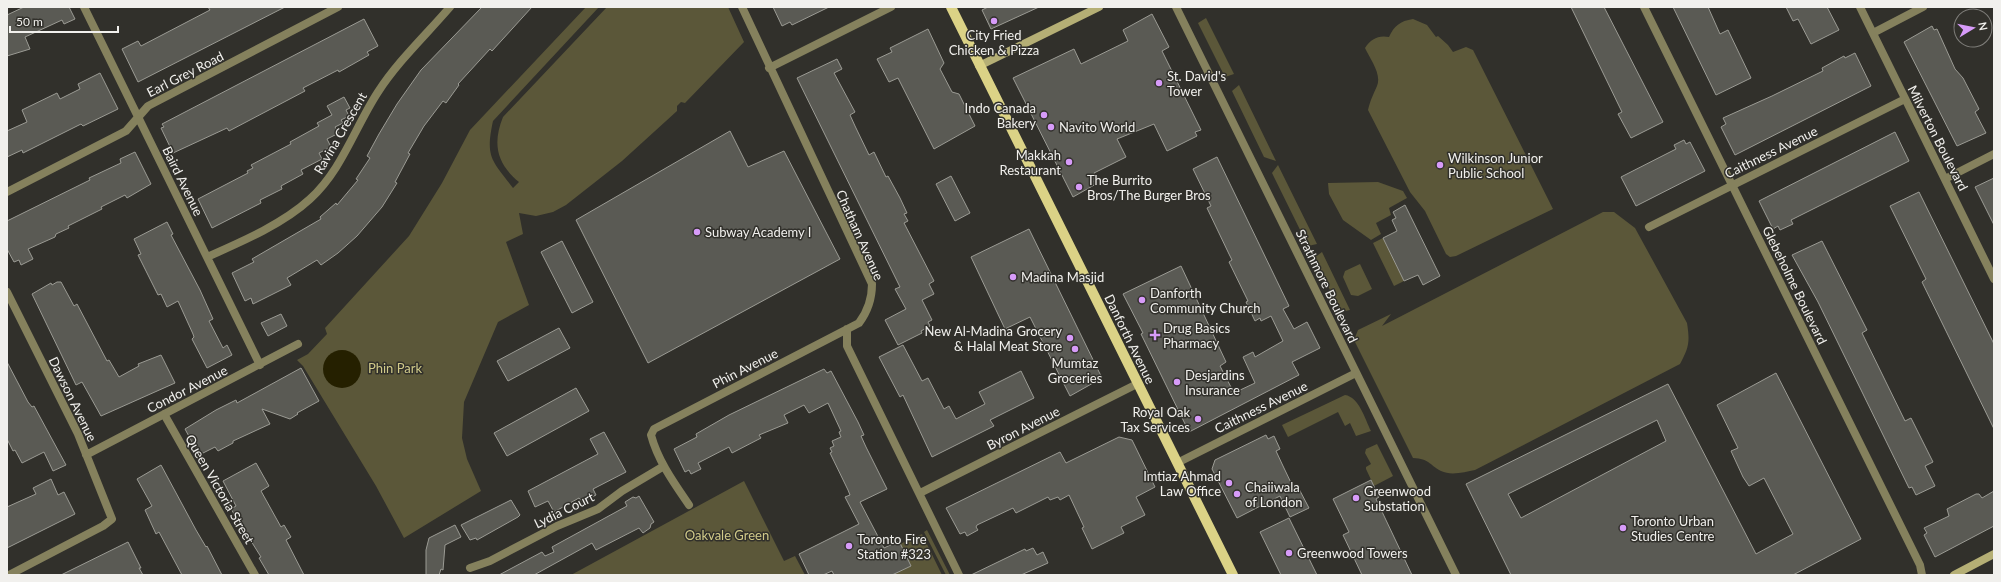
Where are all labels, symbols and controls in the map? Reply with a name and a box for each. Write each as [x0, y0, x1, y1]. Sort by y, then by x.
scale bar [10, 8, 118, 34]
north arrow [1953, 8, 1993, 48]
text: 50 m [16, 14, 43, 29]
marker: City Fried Chicken & Pizza [989, 16, 999, 26]
text: N [1976, 21, 1990, 31]
place label: City Fried Chicken & Pizza [949, 27, 1039, 58]
street label: Earl Grey Road [144, 48, 226, 100]
place label: St. David's Tower [1167, 68, 1227, 99]
marker: St. David's Tower [1154, 78, 1164, 88]
street label: Milverton Boulevard [1904, 83, 1972, 193]
street label: Ravina Crescent [310, 89, 370, 177]
place label: Indo Canada Bakery [965, 100, 1036, 131]
marker: Indo Canada Bakery [1039, 110, 1049, 120]
place label: Navito World [1059, 119, 1135, 135]
marker: Navito World [1046, 122, 1056, 132]
street label: Caithness Avenue [1722, 123, 1820, 181]
street label: Baird Avenue [159, 144, 207, 219]
place label: Makkah Restaurant [1000, 147, 1061, 178]
place label: Wilkinson Junior Public School [1448, 150, 1543, 181]
marker: Makkah Restaurant [1064, 157, 1074, 167]
marker: Wilkinson Junior Public School [1435, 160, 1445, 170]
place label: The Burrito Bros/The Burger Bros [1087, 172, 1211, 203]
marker: The Burrito Bros/The Burger Bros [1074, 182, 1084, 192]
street label: Chatham Avenue [833, 187, 887, 283]
street label: Glebeholme Boulevard [1759, 223, 1831, 347]
place label: Subway Academy I [705, 224, 811, 240]
marker: Subway Academy I [692, 227, 702, 237]
street label: Strathmore Boulevard [1293, 227, 1361, 345]
place label: Madina Masjid [1021, 269, 1104, 285]
marker: Madina Masjid [1008, 272, 1018, 282]
place label: Danforth Community Church [1150, 285, 1260, 316]
street label: Danforth Avenue [1101, 292, 1159, 386]
marker: Danforth Community Church [1137, 295, 1147, 305]
place label: Drug Basics Pharmacy [1163, 320, 1231, 351]
place label: New Al-Madina Grocery & Halal Meat Store [925, 323, 1062, 354]
marker: Drug Basics Pharmacy [1150, 330, 1160, 340]
marker: New Al-Madina Grocery & Halal Meat Store [1065, 333, 1075, 343]
marker: Mumtaz Groceries [1070, 344, 1080, 354]
street label: Phin Avenue [710, 345, 781, 391]
street label: Dawson Avenue [46, 354, 101, 444]
place label: Mumtaz Groceries [1048, 355, 1103, 386]
park label: Phin Park [368, 360, 422, 376]
street label: Condor Avenue [144, 362, 230, 416]
place label: Desjardins Insurance [1185, 367, 1245, 398]
marker: Desjardins Insurance [1172, 377, 1182, 387]
street label: Caithness Avenue [1212, 378, 1310, 436]
street label: Byron Avenue [984, 403, 1062, 453]
place label: Royal Oak Tax Services [1121, 404, 1190, 435]
marker: Royal Oak Tax Services [1193, 414, 1203, 424]
street label: Queen Victoria Street [182, 432, 258, 547]
place label: Imtiaz Ahmad Law Office [1143, 468, 1221, 499]
marker: Imtiaz Ahmad Law Office [1224, 478, 1234, 488]
place label: Chaiiwala of London [1245, 479, 1303, 510]
place label: Greenwood Substation [1364, 483, 1431, 514]
street label: Lydia Court [531, 488, 597, 531]
marker: Chaiiwala of London [1232, 489, 1242, 499]
marker: Greenwood Substation [1351, 493, 1361, 503]
place label: Toronto Urban Studies Centre [1631, 513, 1715, 544]
marker: Toronto Urban Studies Centre [1618, 523, 1628, 533]
park label: Oakvale Green [685, 527, 769, 543]
place label: Toronto Fire Station #323 [857, 531, 931, 562]
marker: Toronto Fire Station #323 [844, 541, 854, 551]
place label: Greenwood Towers [1297, 545, 1408, 561]
marker: Greenwood Towers [1284, 548, 1294, 558]

